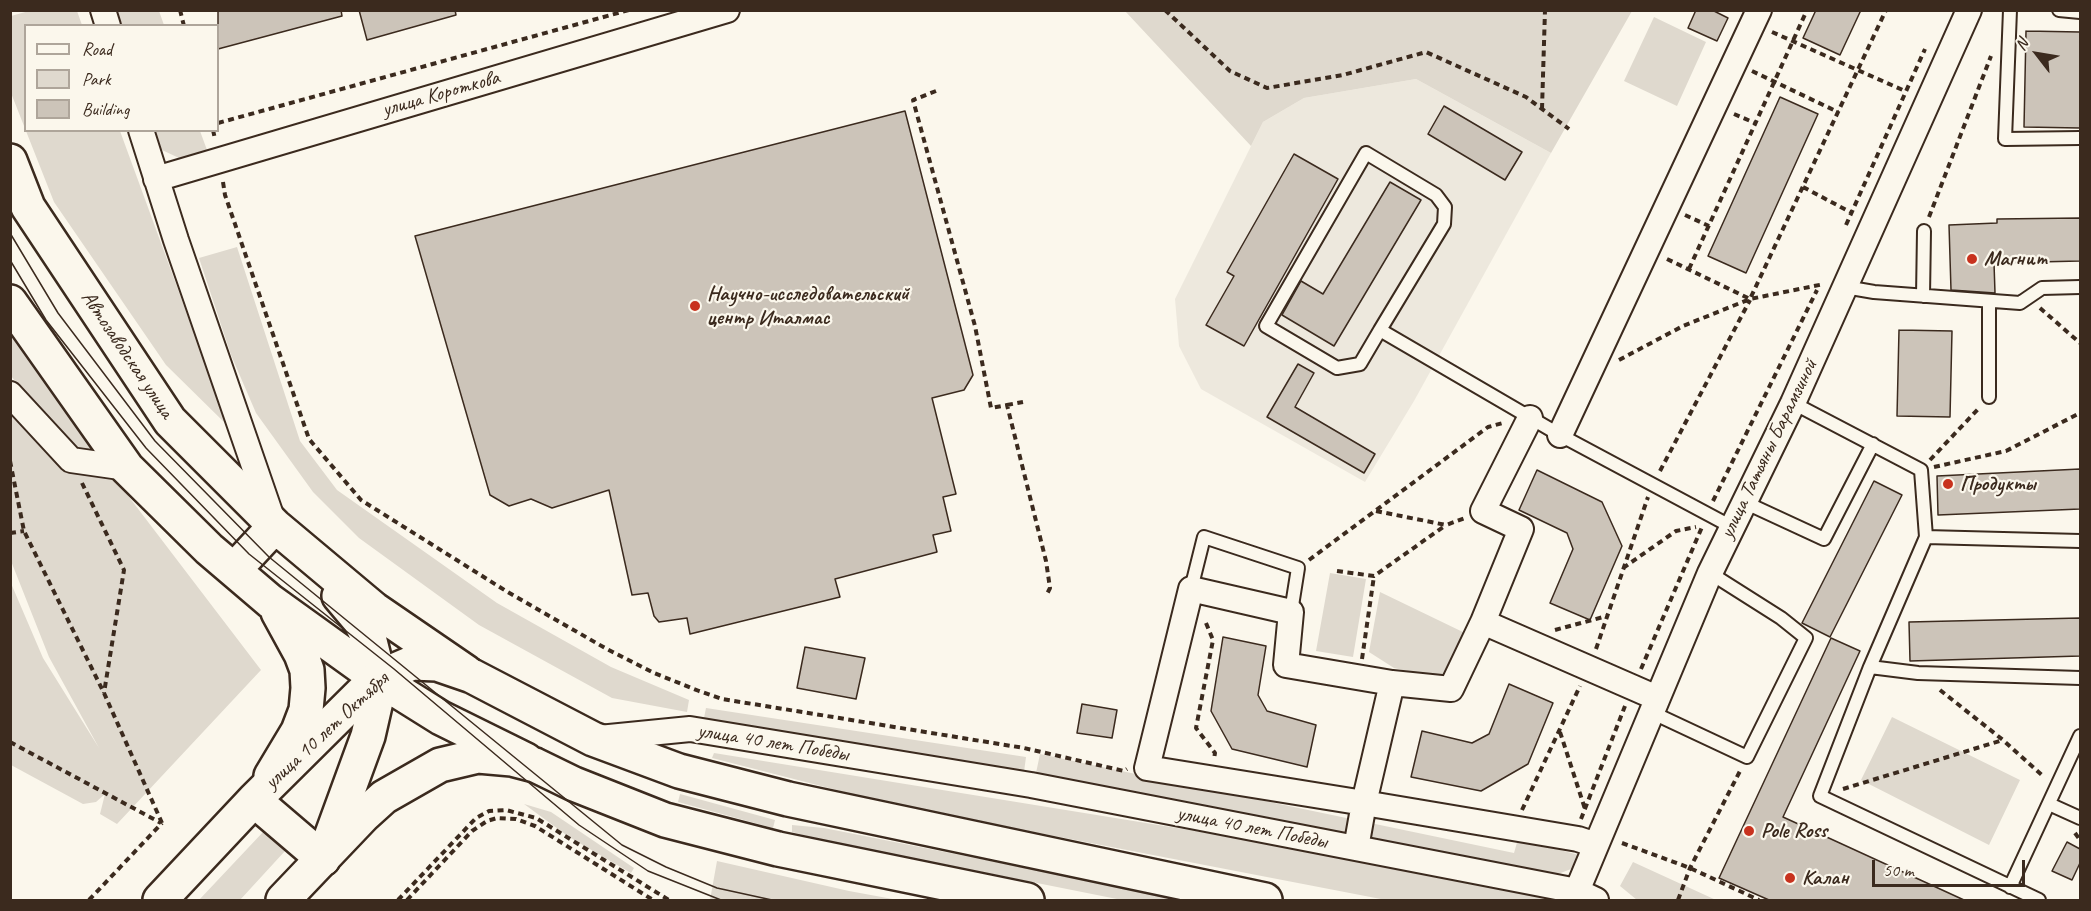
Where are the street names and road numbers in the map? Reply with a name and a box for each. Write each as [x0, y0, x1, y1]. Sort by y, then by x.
street label: улица Короткова [379, 65, 503, 123]
street label: Автозаводская улица [75, 286, 179, 424]
street label: улица Татьяны Барамзиной [1715, 355, 1823, 543]
street label: улица 10 лет Октября [260, 667, 394, 795]
street label: улица 40 лет Победы [696, 719, 850, 767]
street label: улица 40 лет Победы [1175, 801, 1329, 855]

